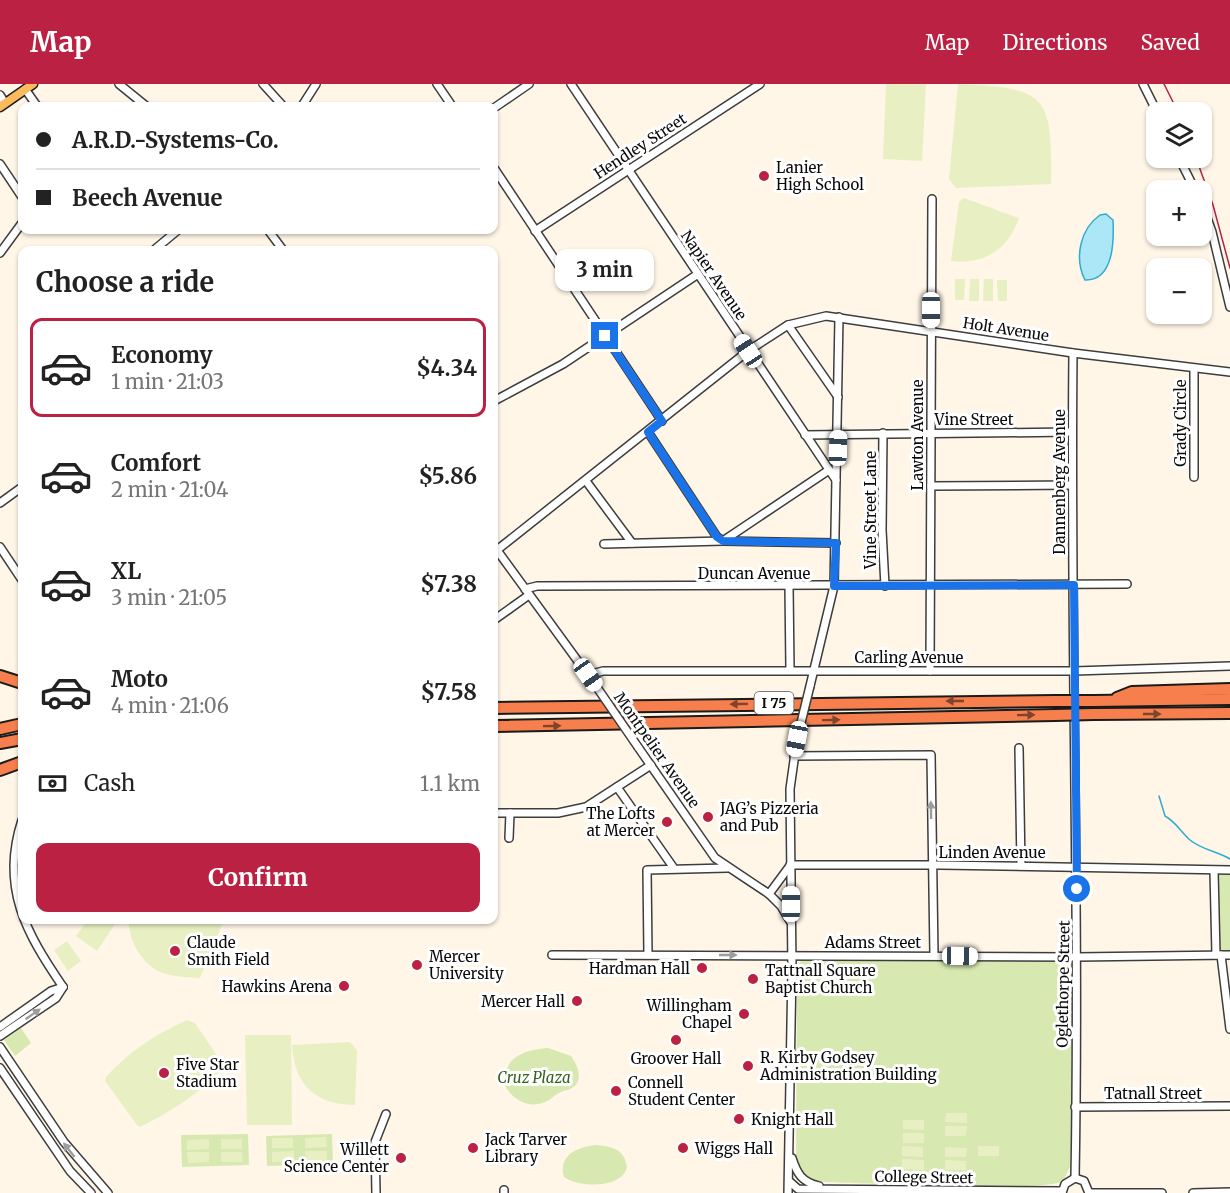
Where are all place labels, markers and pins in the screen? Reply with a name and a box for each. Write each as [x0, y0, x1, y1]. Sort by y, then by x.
place label: Lanier High School [776, 158, 864, 194]
marker: Lanier High School [757, 169, 771, 183]
place label: JAG’s Pizzeria and Pub [719, 799, 819, 835]
place label: The Lofts at Mercer [586, 804, 655, 840]
marker: JAG’s Pizzeria and Pub [701, 810, 715, 824]
marker: The Lofts at Mercer [660, 815, 674, 829]
place label: Claude Smith Field [187, 933, 270, 969]
marker: Claude Smith Field [168, 944, 182, 958]
place label: Mercer University [429, 947, 504, 983]
marker: Mercer University [410, 958, 424, 972]
place label: Hardman Hall [589, 959, 690, 978]
marker: Hardman Hall [695, 961, 709, 975]
place label: Tattnall Square Baptist Church [765, 961, 876, 997]
marker: Tattnall Square Baptist Church [746, 972, 760, 986]
place label: Hawkins Arena [221, 977, 332, 996]
marker: Hawkins Arena [337, 979, 351, 993]
place label: Mercer Hall [481, 992, 565, 1011]
marker: Mercer Hall [570, 994, 584, 1008]
place label: Willingham Chapel [646, 996, 732, 1032]
marker: Willingham Chapel [737, 1007, 751, 1021]
marker: Groover Hall [669, 1033, 683, 1047]
place label: R. Kirby Godsey Administration Building [759, 1048, 937, 1084]
place label: Groover Hall [631, 1049, 722, 1068]
place label: Five Star Stadium [176, 1055, 239, 1091]
marker: R. Kirby Godsey Administration Building [741, 1059, 755, 1073]
marker: Five Star Stadium [157, 1066, 171, 1080]
place label: Connell Student Center [628, 1073, 736, 1109]
marker: Connell Student Center [609, 1084, 623, 1098]
place label: Knight Hall [751, 1110, 834, 1129]
marker: Knight Hall [732, 1112, 746, 1126]
place label: Jack Tarver Library [484, 1130, 567, 1166]
place label: Wiggs Hall [694, 1139, 773, 1158]
place label: Willett Science Center [284, 1140, 389, 1176]
marker: Jack Tarver Library [466, 1141, 480, 1155]
marker: Wiggs Hall [676, 1141, 690, 1155]
marker: Willett Science Center [394, 1151, 408, 1165]

